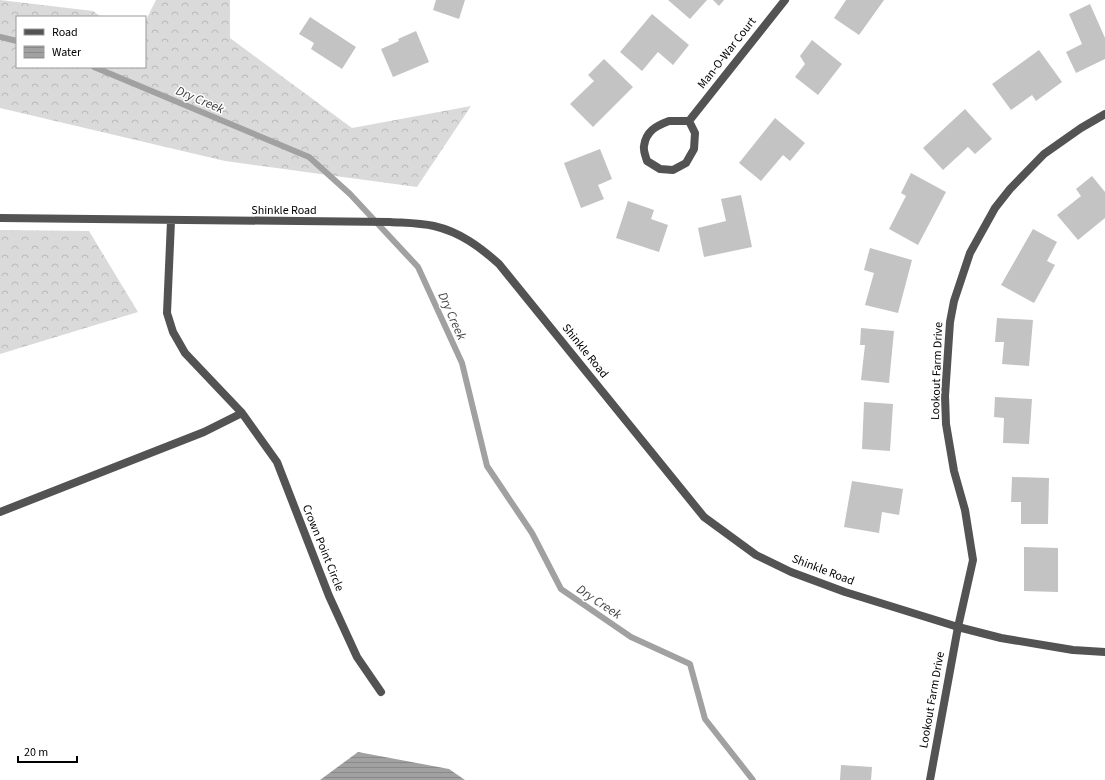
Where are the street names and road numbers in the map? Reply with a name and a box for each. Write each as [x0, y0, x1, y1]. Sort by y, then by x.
street label: Man-O-War Court [694, 14, 760, 92]
street label: Shinkle Road [251, 202, 317, 219]
street label: Shinkle Road [558, 320, 612, 382]
street label: Lookout Farm Drive [927, 322, 947, 420]
street label: Crown Point Circle [298, 502, 348, 594]
street label: Shinkle Road [789, 550, 857, 590]
street label: Lookout Farm Drive [915, 650, 949, 750]

